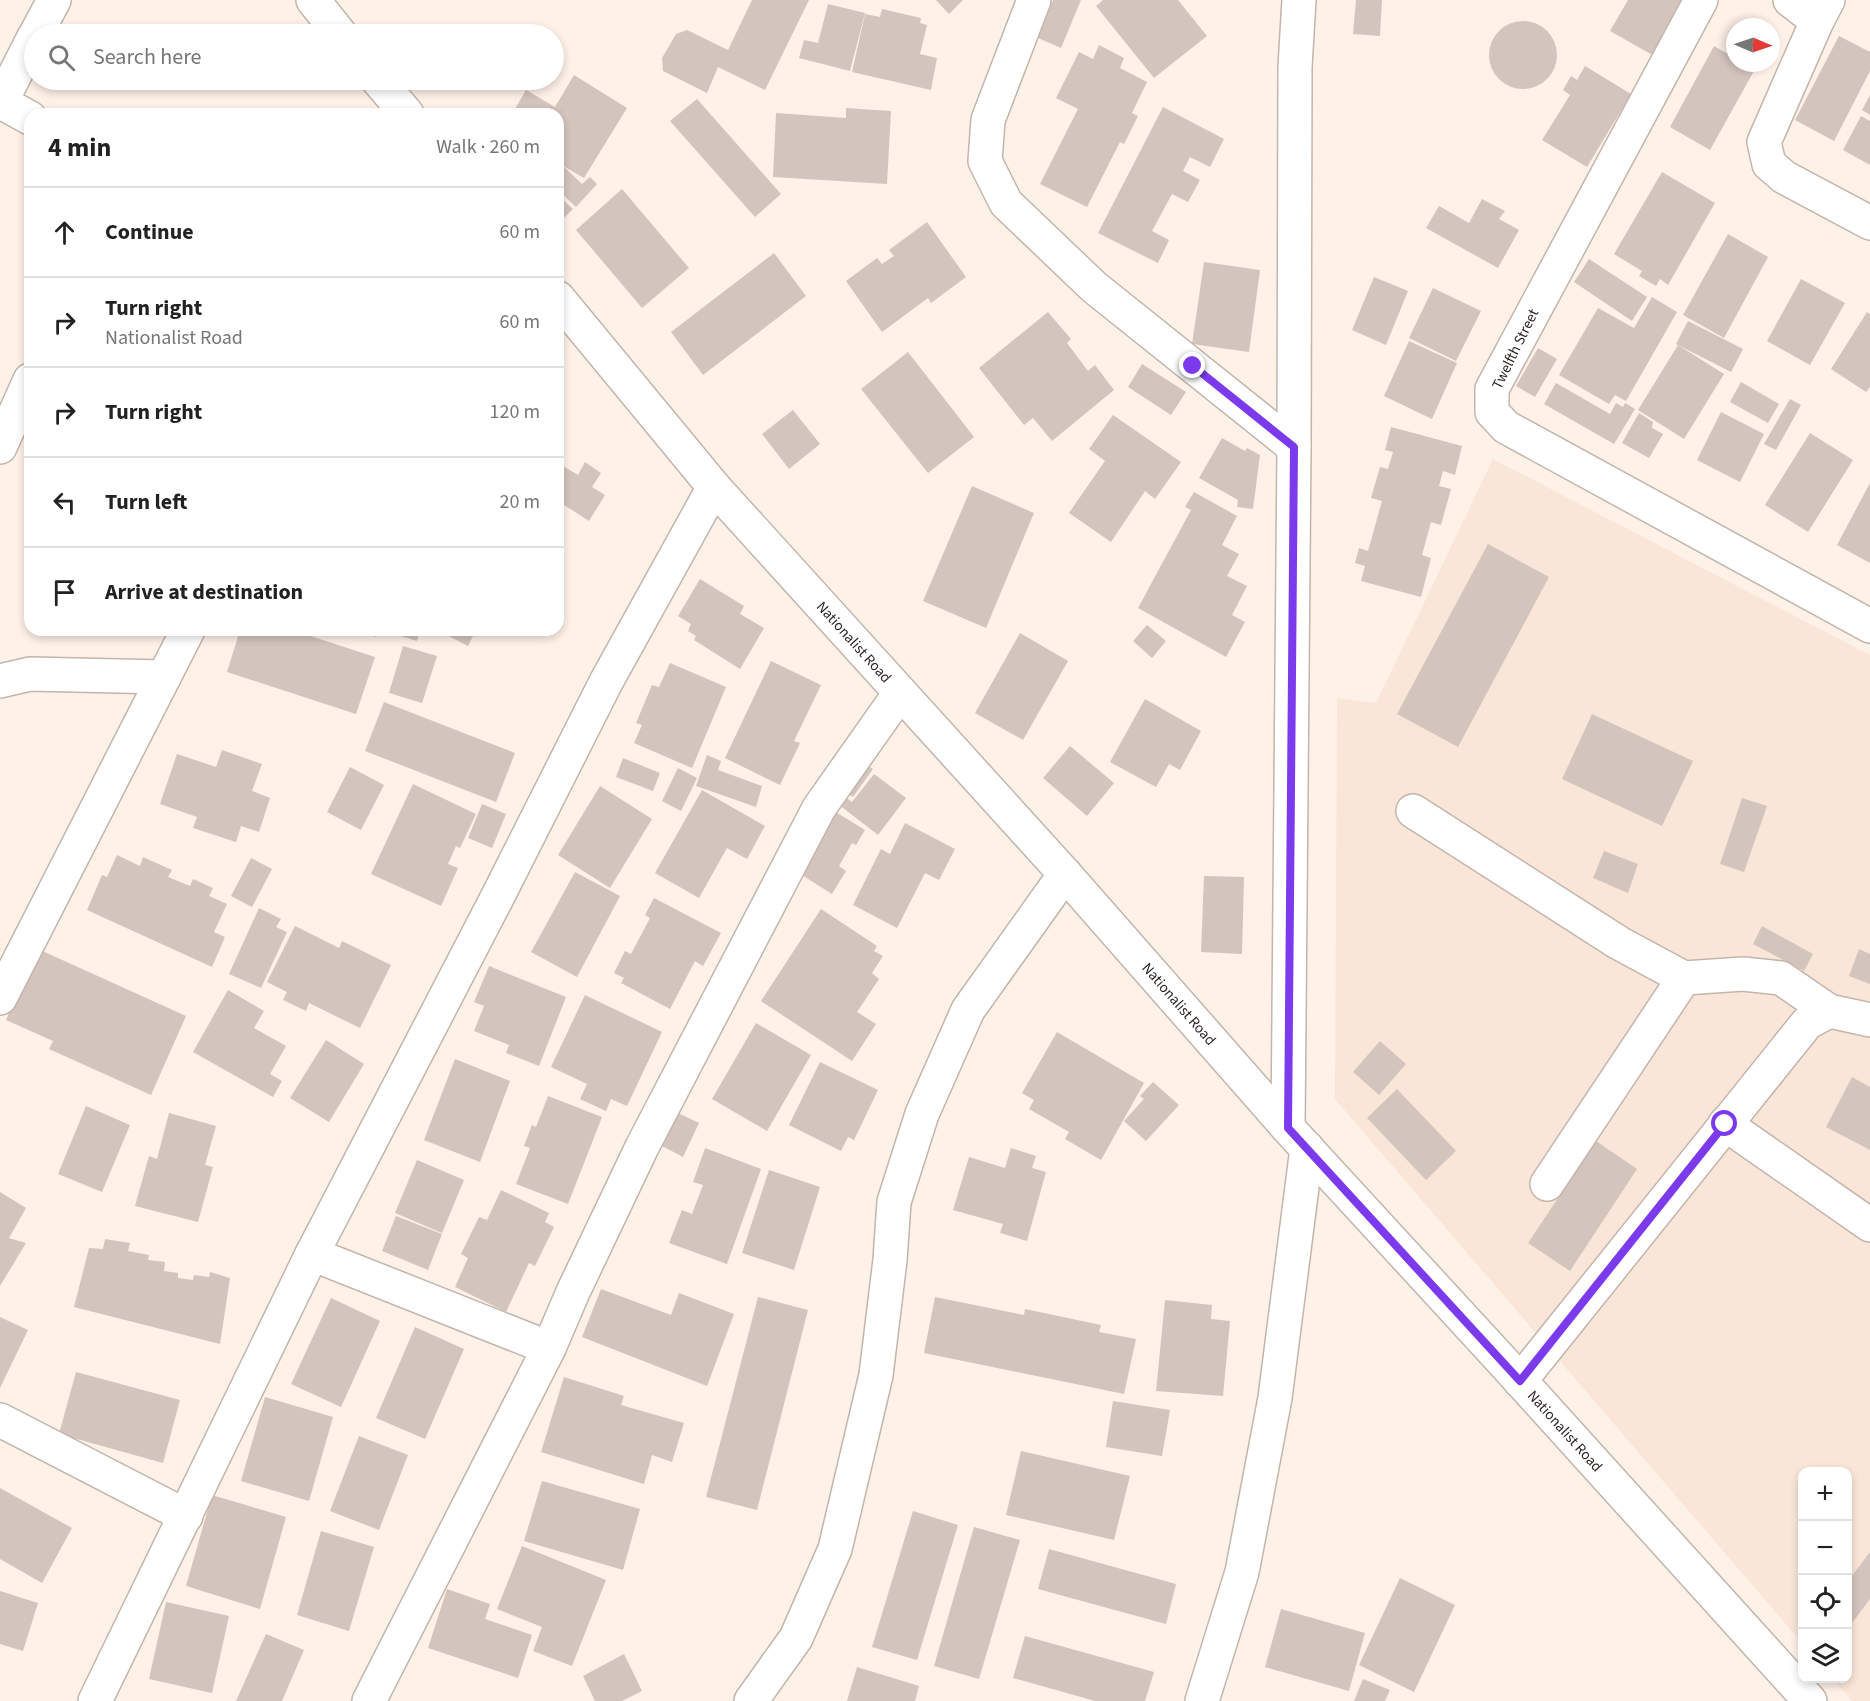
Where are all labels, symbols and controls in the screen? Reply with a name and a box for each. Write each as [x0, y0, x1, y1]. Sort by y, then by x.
north arrow [1726, 18, 1780, 72]
search box [24, 24, 564, 90]
icon: search [45, 41, 78, 74]
text: Search here [93, 41, 201, 73]
text: 4 min [48, 129, 111, 166]
text: Walk · 260 m [436, 133, 540, 161]
icon: ahead [48, 216, 81, 249]
text: Continue [105, 216, 194, 248]
text: 60 m [500, 218, 540, 246]
text: Turn right [105, 292, 202, 324]
street label: Twelfth Street [1487, 305, 1544, 393]
icon: right [48, 306, 81, 339]
text: 60 m [500, 308, 540, 336]
text: Nationalist Road [105, 324, 243, 352]
route end [1179, 352, 1205, 378]
icon: right [48, 396, 81, 429]
text: Turn right [105, 396, 202, 428]
text: 120 m [490, 398, 540, 426]
icon: left [48, 486, 81, 519]
text: Turn left [105, 486, 187, 518]
text: 20 m [500, 488, 540, 516]
icon: arrive [48, 576, 81, 609]
text: Arrive at destination [105, 576, 303, 608]
street label: Nationalist Road [811, 597, 896, 688]
street label: Nationalist Road [1137, 958, 1220, 1050]
route start [1711, 1110, 1737, 1136]
street label: Nationalist Road [1522, 1386, 1607, 1477]
map controls [1798, 1467, 1852, 1683]
button: + [1798, 1467, 1852, 1521]
button: − [1798, 1521, 1852, 1575]
button: locate [1798, 1575, 1852, 1629]
button: layers [1798, 1629, 1852, 1683]

